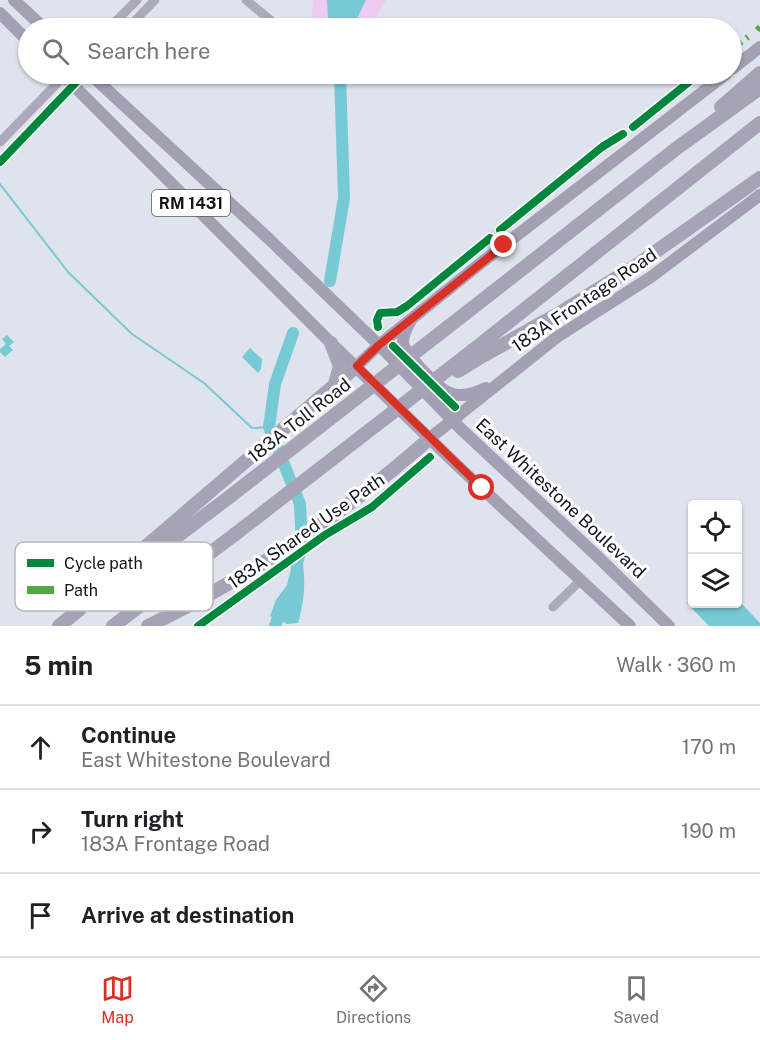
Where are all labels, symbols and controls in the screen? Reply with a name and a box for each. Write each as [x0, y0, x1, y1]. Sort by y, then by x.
search box [18, 18, 742, 84]
icon: search [39, 35, 72, 68]
text: Search here [87, 38, 211, 64]
road number: RM 1431 [152, 190, 230, 216]
route end [490, 231, 516, 257]
street label: 183A Frontage Road [508, 244, 660, 356]
street label: 183A Toll Road [243, 373, 355, 467]
street label: East Whitestone Boulevard [472, 414, 650, 582]
street label: 183A Shared Use Path [224, 469, 388, 593]
route start [468, 474, 494, 500]
map controls [688, 500, 742, 608]
button: locate [688, 500, 742, 554]
legend [15, 542, 213, 611]
text: Cycle path [64, 554, 143, 573]
button: layers [688, 554, 742, 608]
text: Path [64, 581, 98, 600]
text: 5 min [24, 650, 93, 681]
text: Walk · 360 m [616, 653, 736, 677]
text: Continue [81, 722, 176, 748]
icon: ahead [24, 731, 57, 764]
text: 170 m [682, 735, 736, 759]
text: East Whitestone Boulevard [81, 748, 331, 772]
text: Turn right [81, 806, 184, 832]
icon: right [24, 815, 57, 848]
text: 190 m [681, 819, 736, 843]
text: 183A Frontage Road [81, 832, 270, 856]
icon: arrive [24, 899, 57, 932]
text: Arrive at destination [81, 902, 294, 928]
tab: Map [101, 972, 134, 1027]
tab: Directions [336, 972, 411, 1027]
tab: Saved [613, 972, 659, 1027]

